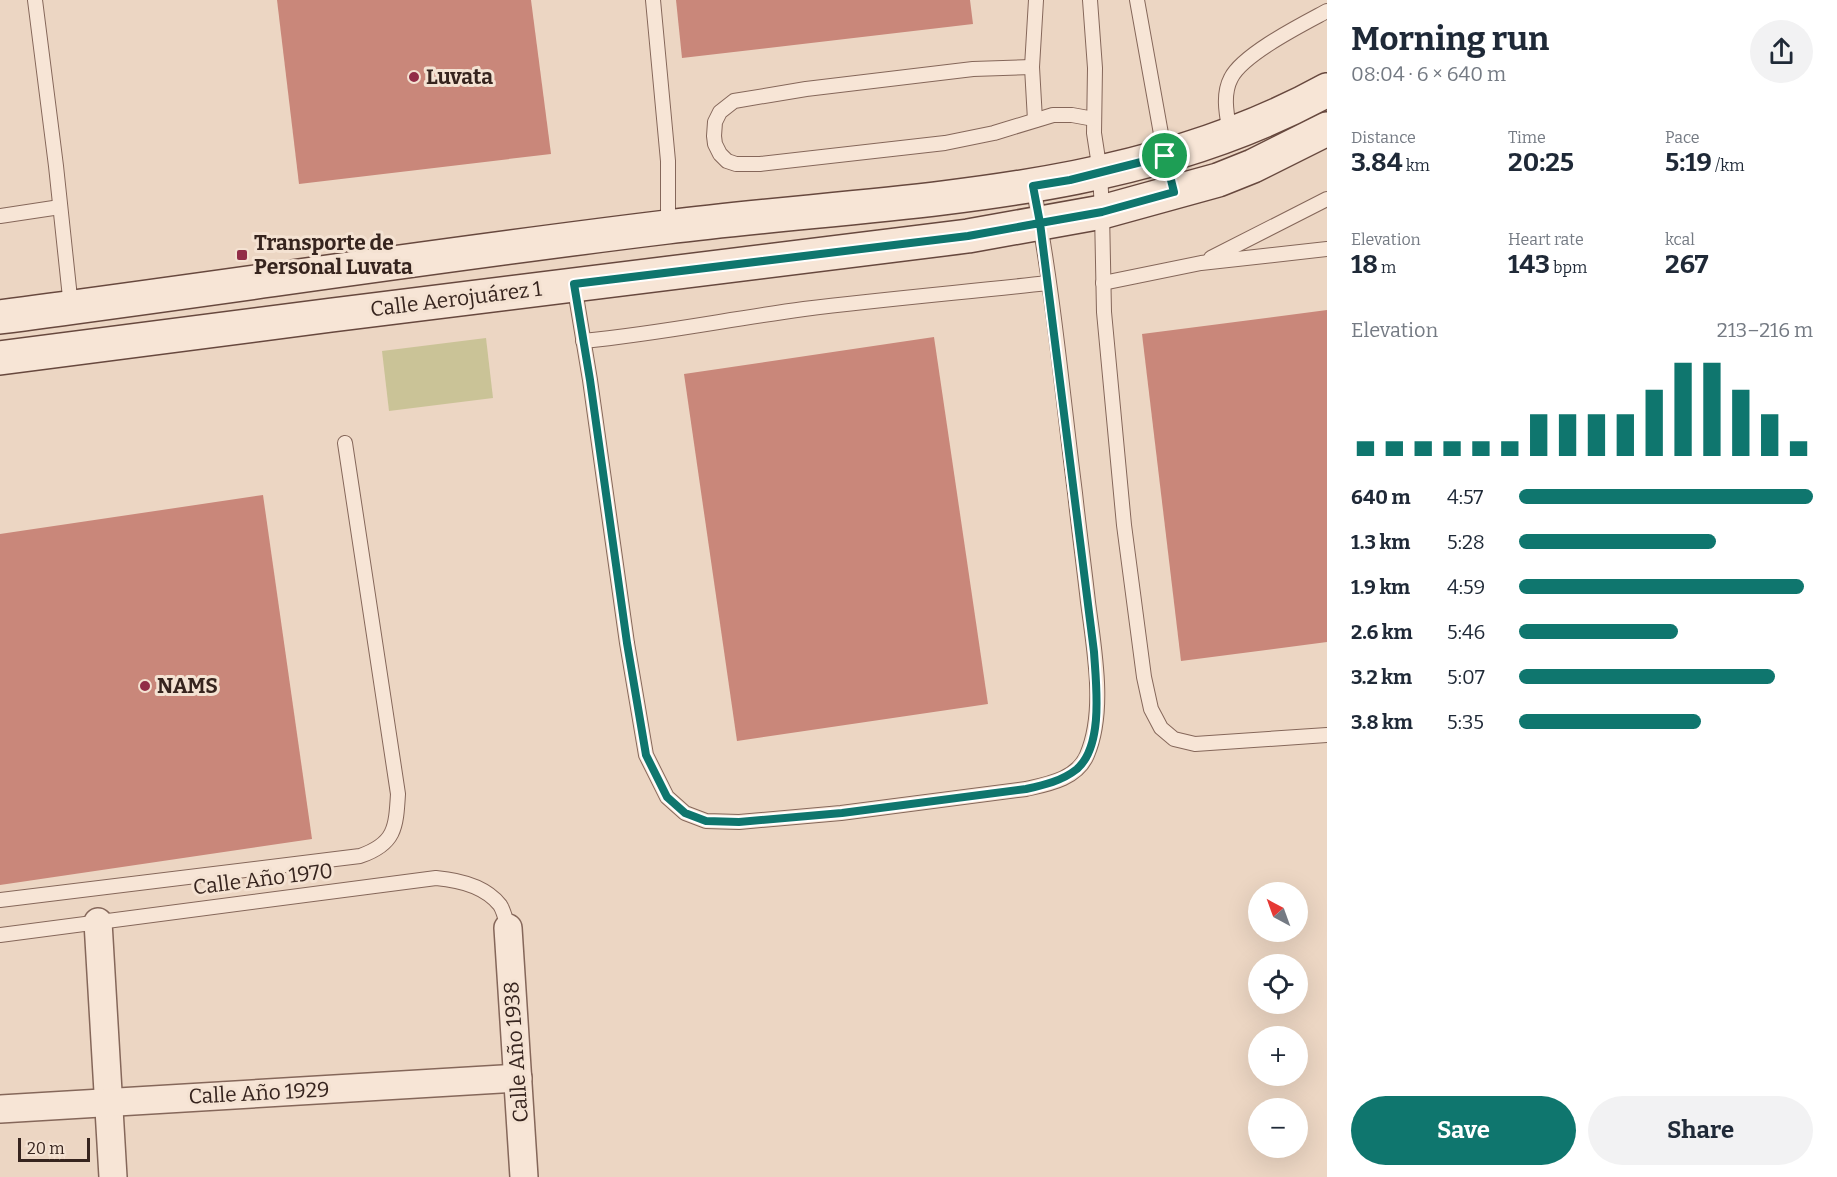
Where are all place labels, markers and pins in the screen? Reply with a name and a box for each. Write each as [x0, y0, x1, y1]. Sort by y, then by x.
place label: Luvata [426, 64, 493, 90]
marker: Luvata [407, 70, 421, 84]
pin [1139, 130, 1190, 181]
place label: Transporte de Personal Luvata [254, 230, 413, 280]
marker: Transporte de Personal Luvata [235, 248, 249, 262]
place label: NAMS [157, 673, 218, 699]
marker: NAMS [138, 679, 152, 693]

